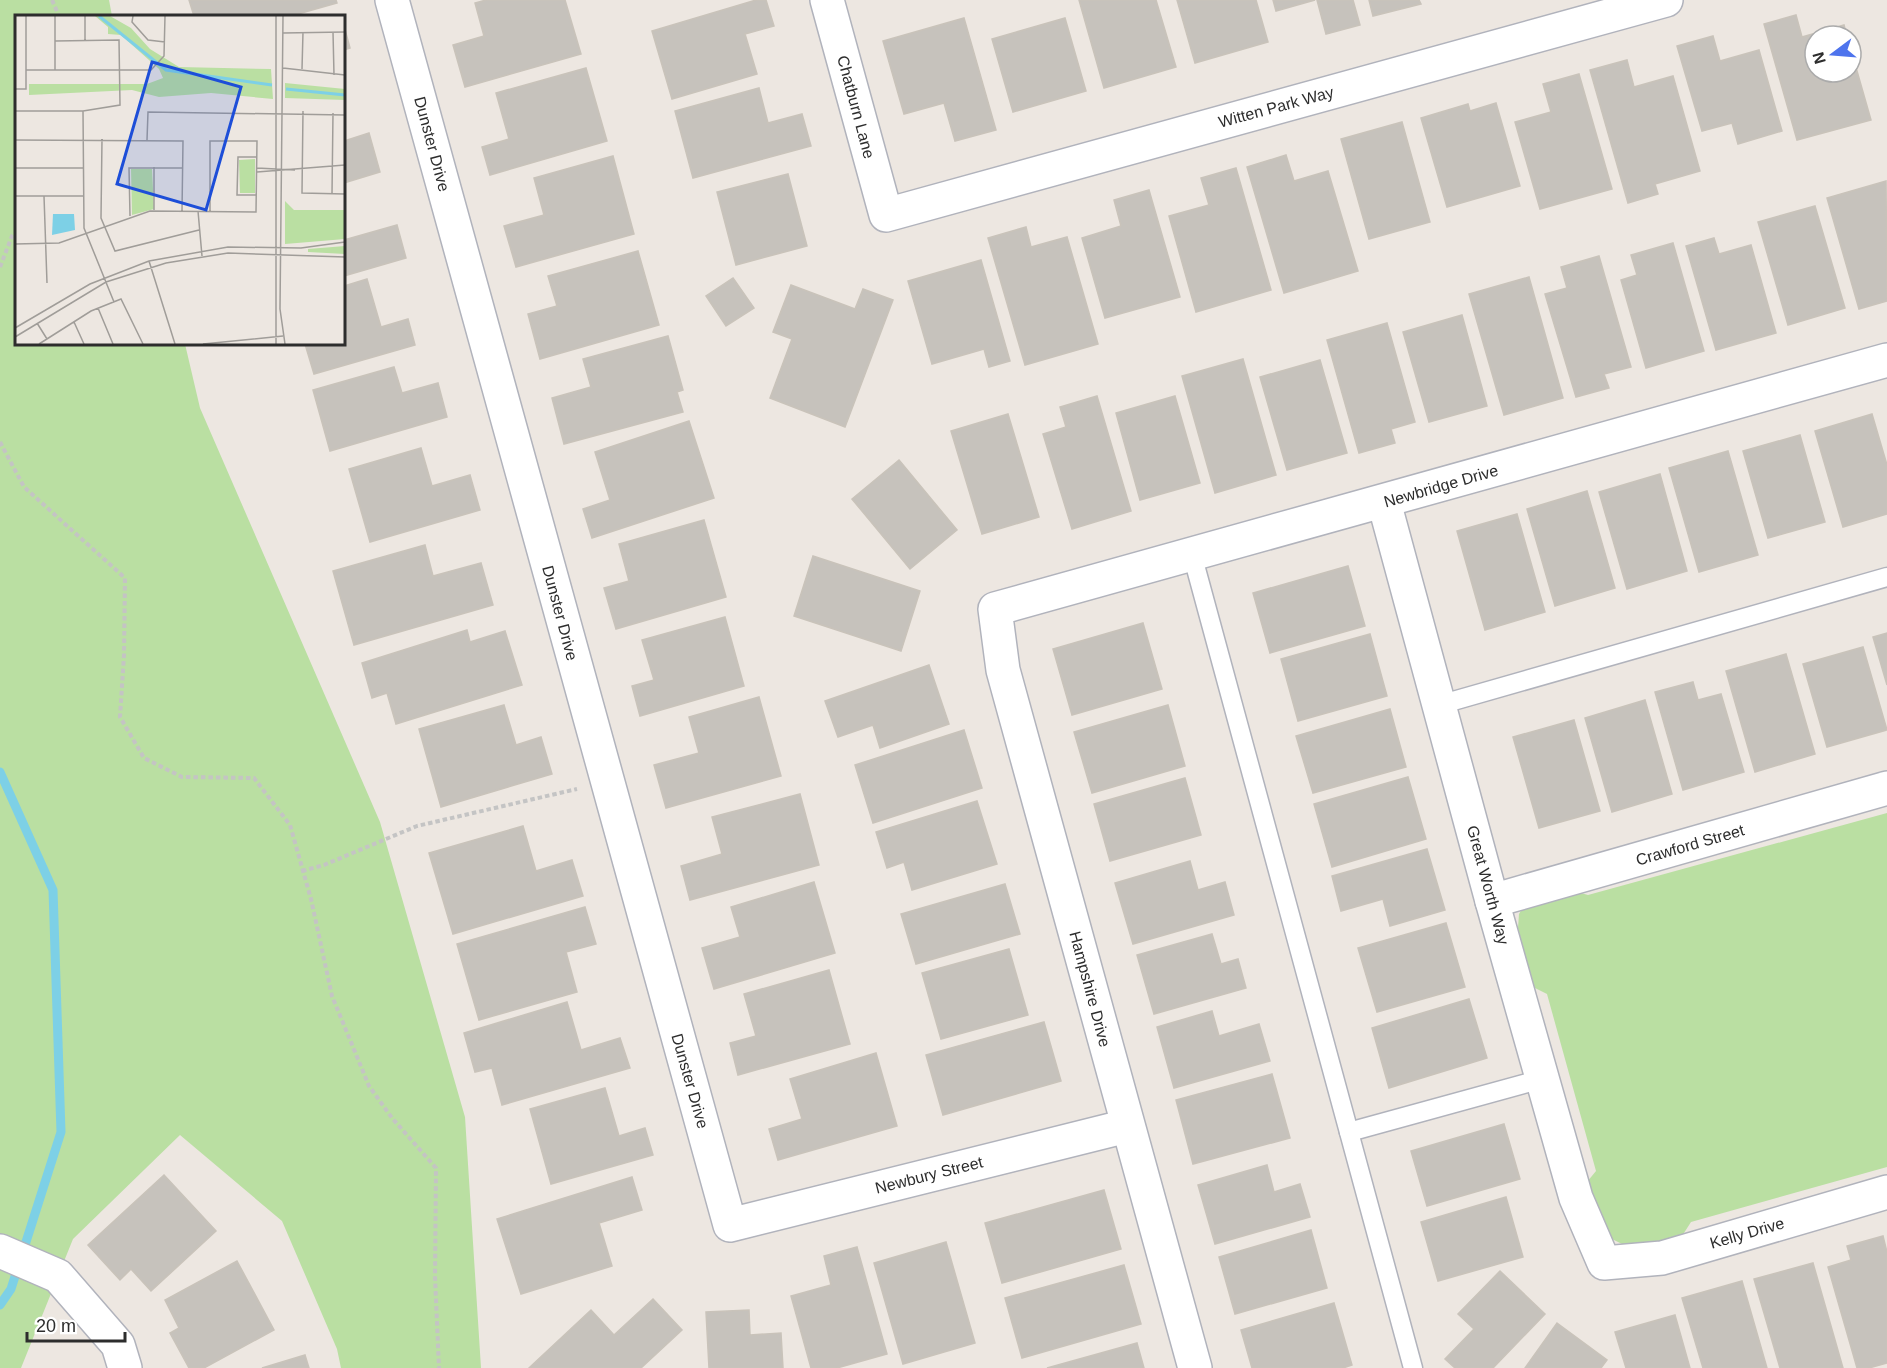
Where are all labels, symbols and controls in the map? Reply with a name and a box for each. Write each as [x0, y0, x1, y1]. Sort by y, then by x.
inset map [15, 15, 345, 345]
north arrow [1803, 24, 1863, 84]
text: N [1809, 50, 1829, 66]
street label: Chatburn Lane [834, 54, 878, 160]
street label: Witten Park Way [1217, 83, 1335, 131]
street label: Dunster Drive [411, 95, 453, 194]
street label: Newbridge Drive [1382, 462, 1500, 510]
street label: Dunster Drive [539, 564, 581, 663]
street label: Crawford Street [1634, 821, 1747, 869]
street label: Great Worth Way [1464, 824, 1512, 946]
street label: Hampshire Drive [1066, 929, 1114, 1049]
street label: Dunster Drive [668, 1032, 712, 1130]
street label: Newbury Street [873, 1153, 985, 1197]
street label: Kelly Drive [1708, 1214, 1786, 1252]
scale bar [27, 1305, 124, 1343]
text: 20 m [36, 1316, 76, 1336]

